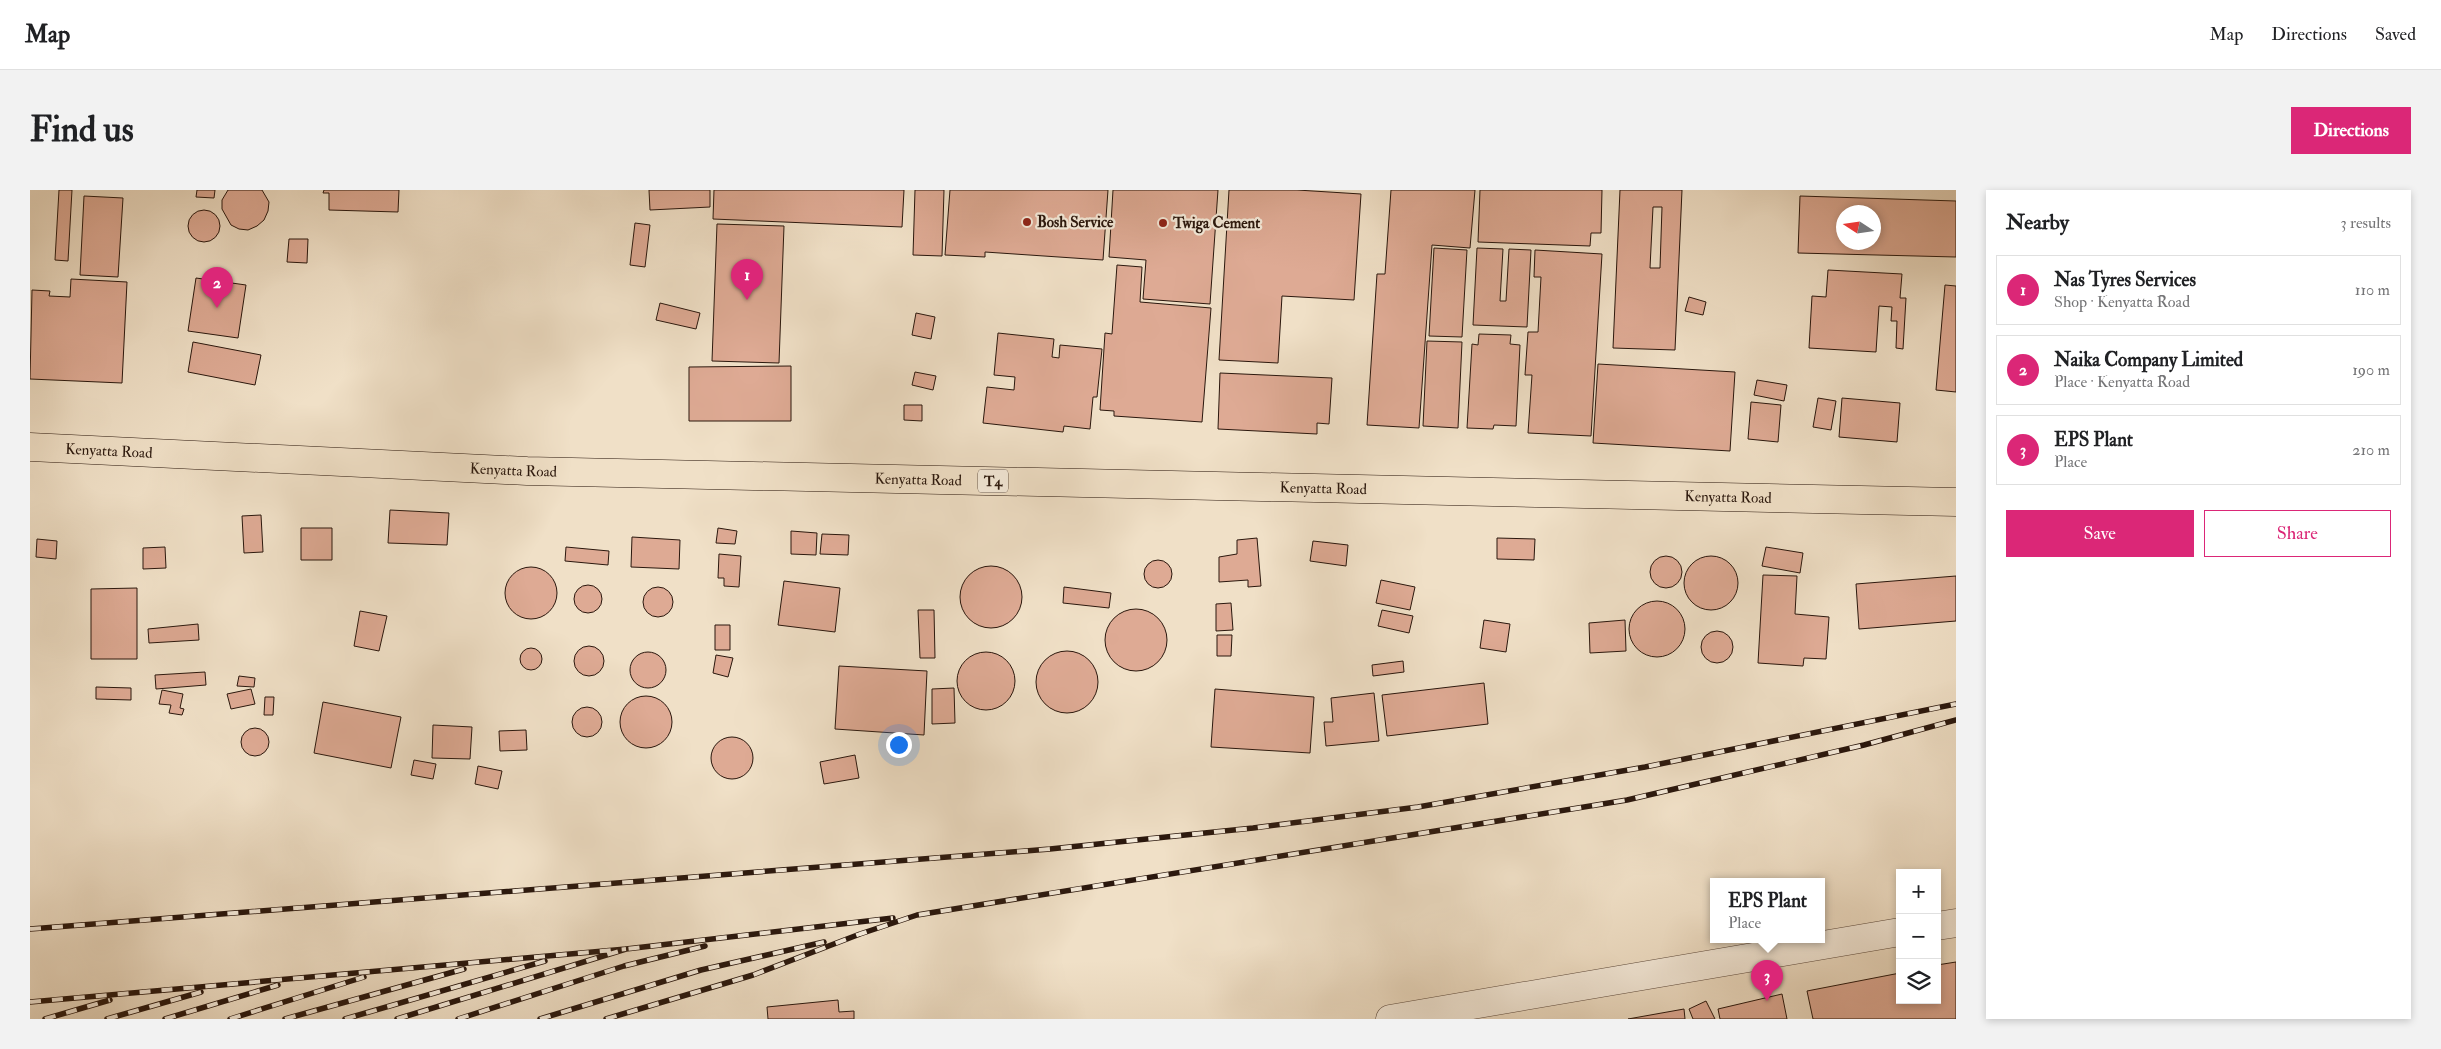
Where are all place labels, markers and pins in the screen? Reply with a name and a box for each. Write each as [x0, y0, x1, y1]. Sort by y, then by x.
place label: Bosh Service [1037, 213, 1114, 232]
place label: Twiga Cement [1172, 214, 1260, 234]
marker: Bosh Service [1021, 216, 1033, 228]
marker: Twiga Cement [1157, 217, 1169, 229]
pin: 1 [731, 259, 763, 300]
pin: 2 [201, 267, 233, 308]
pin: 3 [1751, 960, 1783, 1001]

